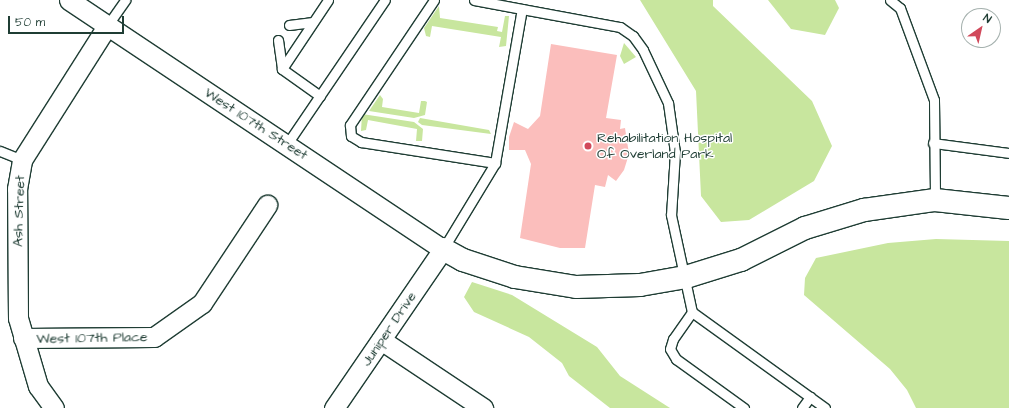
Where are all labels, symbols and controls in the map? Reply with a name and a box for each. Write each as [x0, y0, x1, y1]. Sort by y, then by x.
scale bar [10, 8, 126, 34]
north arrow [961, 8, 1001, 48]
text: N [980, 10, 994, 27]
text: 50 m [15, 14, 45, 31]
street label: West 107th Street [201, 84, 311, 164]
place label: Rehabilitation Hospital Of Overland Park [597, 130, 732, 162]
marker: Rehabilitation Hospital Of Overland Park [582, 140, 594, 152]
street label: Ash Street [9, 175, 29, 247]
street label: Juniper Drive [358, 289, 420, 369]
street label: West 107th Place [36, 329, 148, 347]

